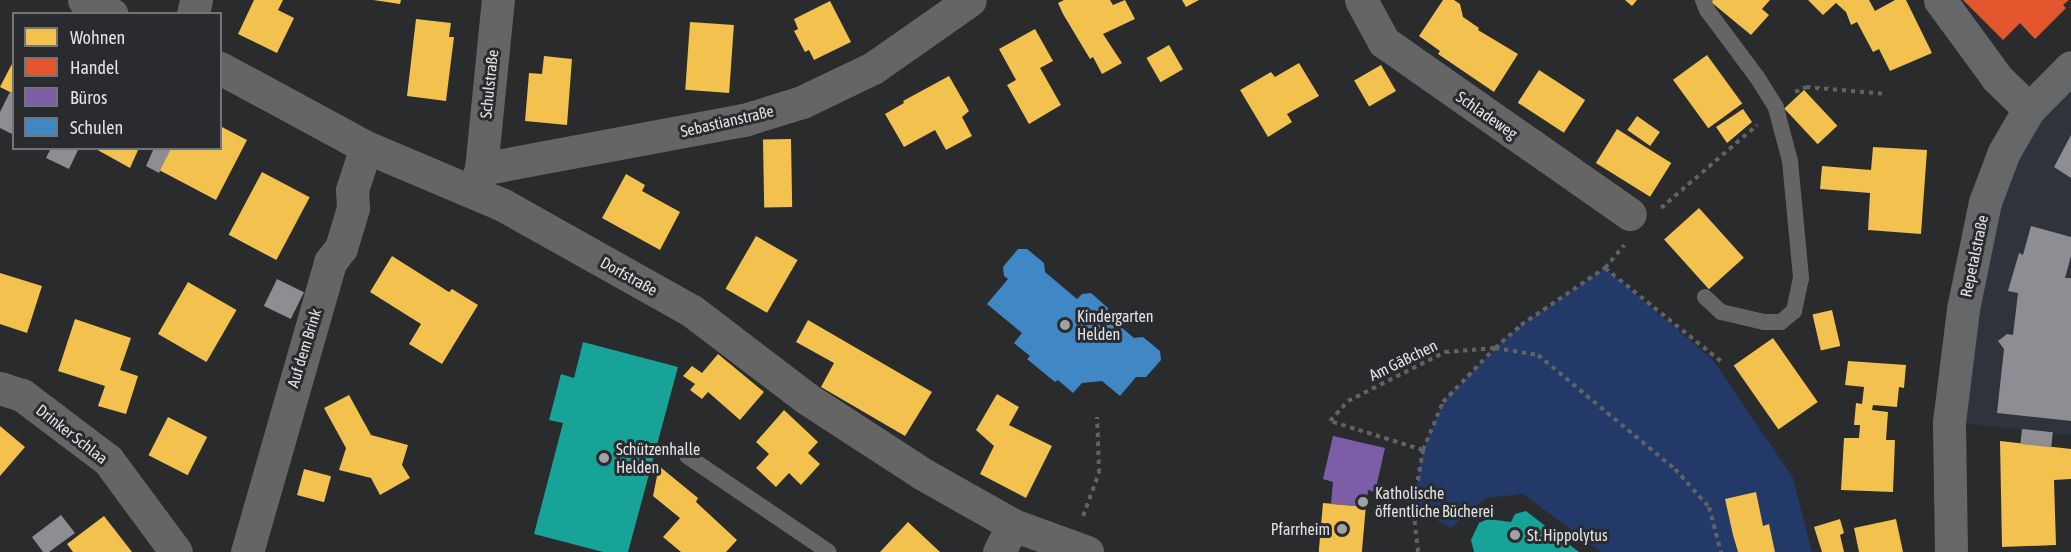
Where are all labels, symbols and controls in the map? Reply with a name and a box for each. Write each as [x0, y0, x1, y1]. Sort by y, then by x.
legend [12, 12, 222, 150]
text: Wohnen [70, 27, 125, 48]
street label: Schulstraße [476, 49, 502, 119]
text: Handel [70, 57, 119, 78]
text: Büros [70, 87, 107, 108]
street label: Schladeweg [1453, 87, 1521, 143]
street label: Sebastianstraße [679, 101, 775, 141]
text: Schulen [70, 117, 123, 138]
street label: Repetalstraße [1956, 213, 1992, 299]
street label: Dorfstraße [597, 252, 661, 300]
street label: Auf dem Brink [283, 306, 325, 390]
place label: Kindergarten Helden [1077, 306, 1153, 344]
marker: Kindergarten Helden [1058, 318, 1072, 332]
street label: Am Gäßchen [1366, 335, 1440, 385]
street label: Drinker Schlaa [32, 400, 112, 468]
place label: Schützenhalle Helden [616, 439, 700, 477]
marker: Schützenhalle Helden [597, 451, 611, 465]
place label: Katholische öffentliche Bücherei [1375, 483, 1494, 521]
marker: Katholische öffentliche Bücherei [1356, 495, 1370, 509]
place label: Pfarrheim [1271, 519, 1330, 539]
marker: Pfarrheim [1335, 522, 1349, 536]
place label: St. Hippolytus [1527, 525, 1608, 545]
marker: St. Hippolytus [1508, 528, 1522, 542]

